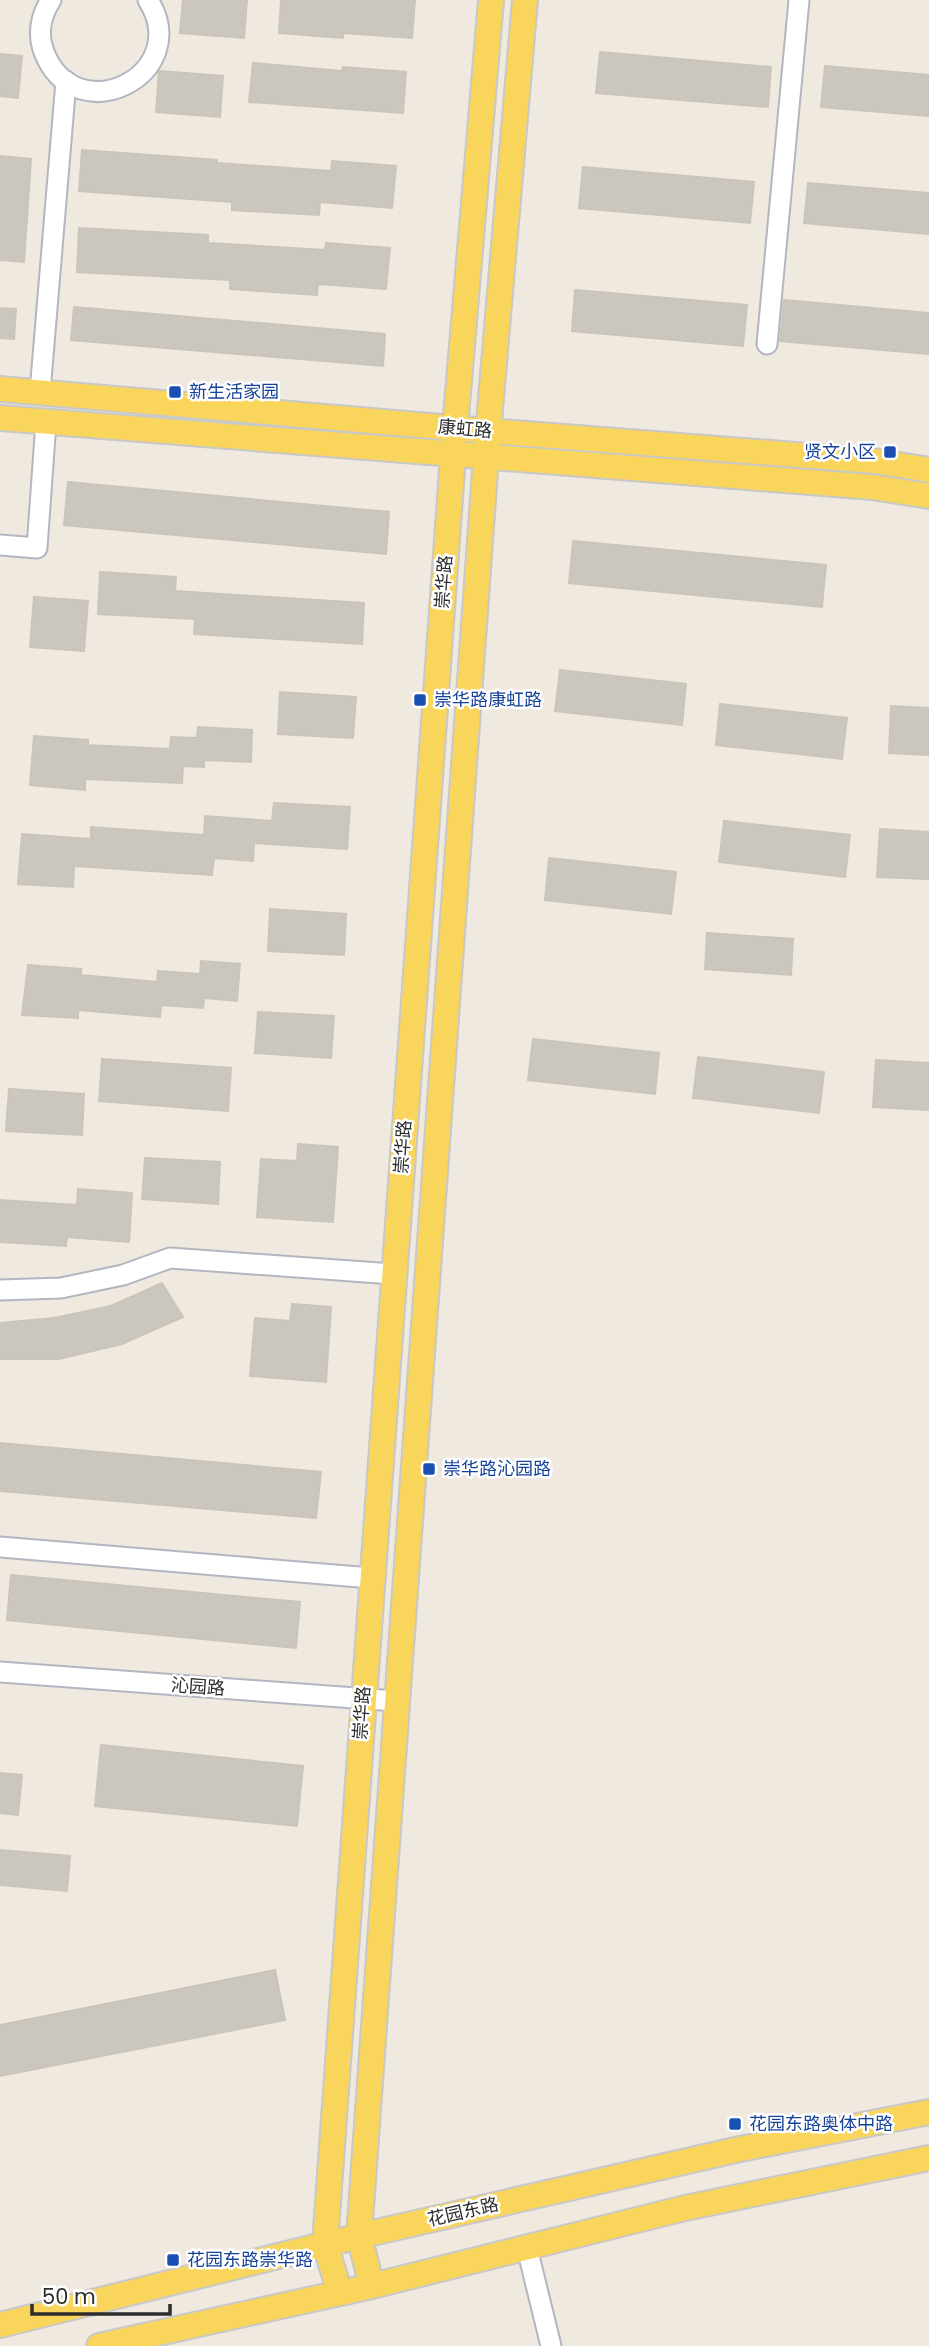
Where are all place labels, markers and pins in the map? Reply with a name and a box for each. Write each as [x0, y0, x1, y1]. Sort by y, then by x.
place label: 新生活家园 [189, 379, 279, 404]
marker: 新生活家园 [167, 384, 183, 400]
place label: 贤文小区 [804, 439, 876, 464]
marker: 贤文小区 [882, 444, 898, 460]
place label: 崇华路康虹路 [434, 687, 542, 712]
marker: 崇华路康虹路 [412, 692, 428, 708]
place label: 崇华路沁园路 [443, 1456, 551, 1481]
marker: 崇华路沁园路 [421, 1461, 437, 1477]
place label: 花园东路奥体中路 [749, 2111, 893, 2136]
marker: 花园东路奥体中路 [727, 2116, 743, 2132]
place label: 花园东路崇华路 [187, 2247, 313, 2272]
marker: 花园东路崇华路 [165, 2252, 181, 2268]

